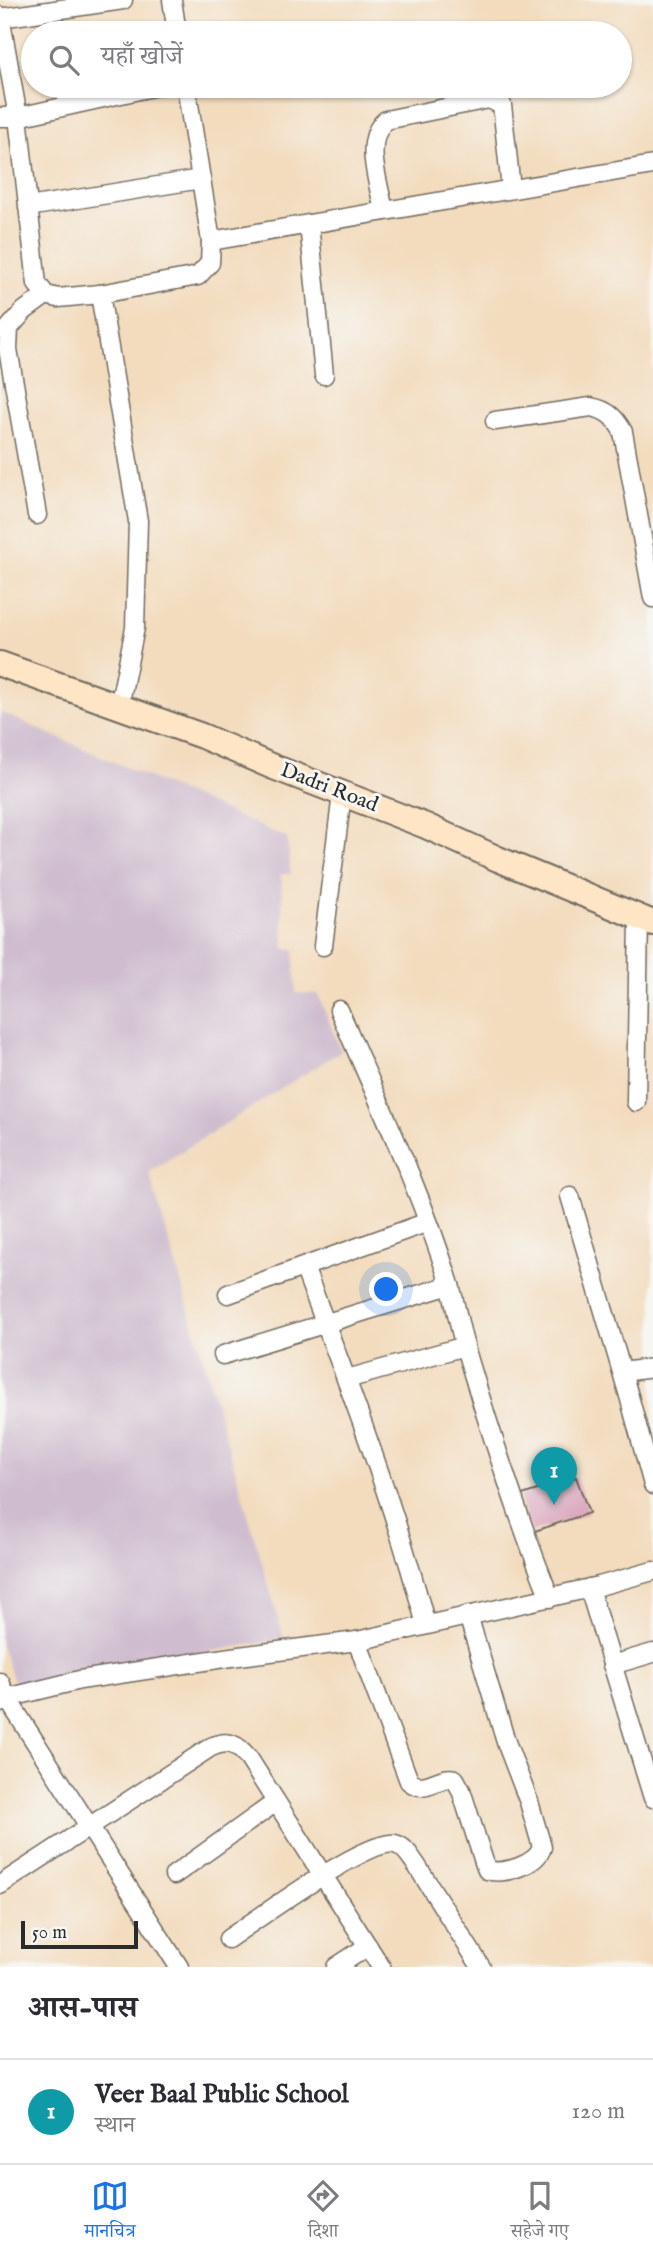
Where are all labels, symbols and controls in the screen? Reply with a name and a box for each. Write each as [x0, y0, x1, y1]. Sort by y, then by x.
search box [21, 21, 632, 98]
text: यहाँ खोजें [101, 40, 183, 73]
icon: search [45, 41, 83, 79]
street label: Dadri Road [276, 757, 382, 819]
your location [369, 1272, 403, 1306]
pin: 1 [531, 1447, 577, 1505]
scale bar [21, 1918, 138, 1950]
text: 50 m [32, 1921, 67, 1945]
text: आस-पास [28, 1990, 137, 2028]
text: Veer Baal Public School [95, 2078, 349, 2111]
text: 1 [47, 2097, 55, 2126]
text: 120 m [572, 2097, 625, 2126]
text: स्थान [95, 2111, 135, 2140]
tab: मानचित्र [84, 2177, 136, 2249]
tab: दिशा [304, 2177, 342, 2249]
tab: सहेजे गए [511, 2177, 569, 2249]

